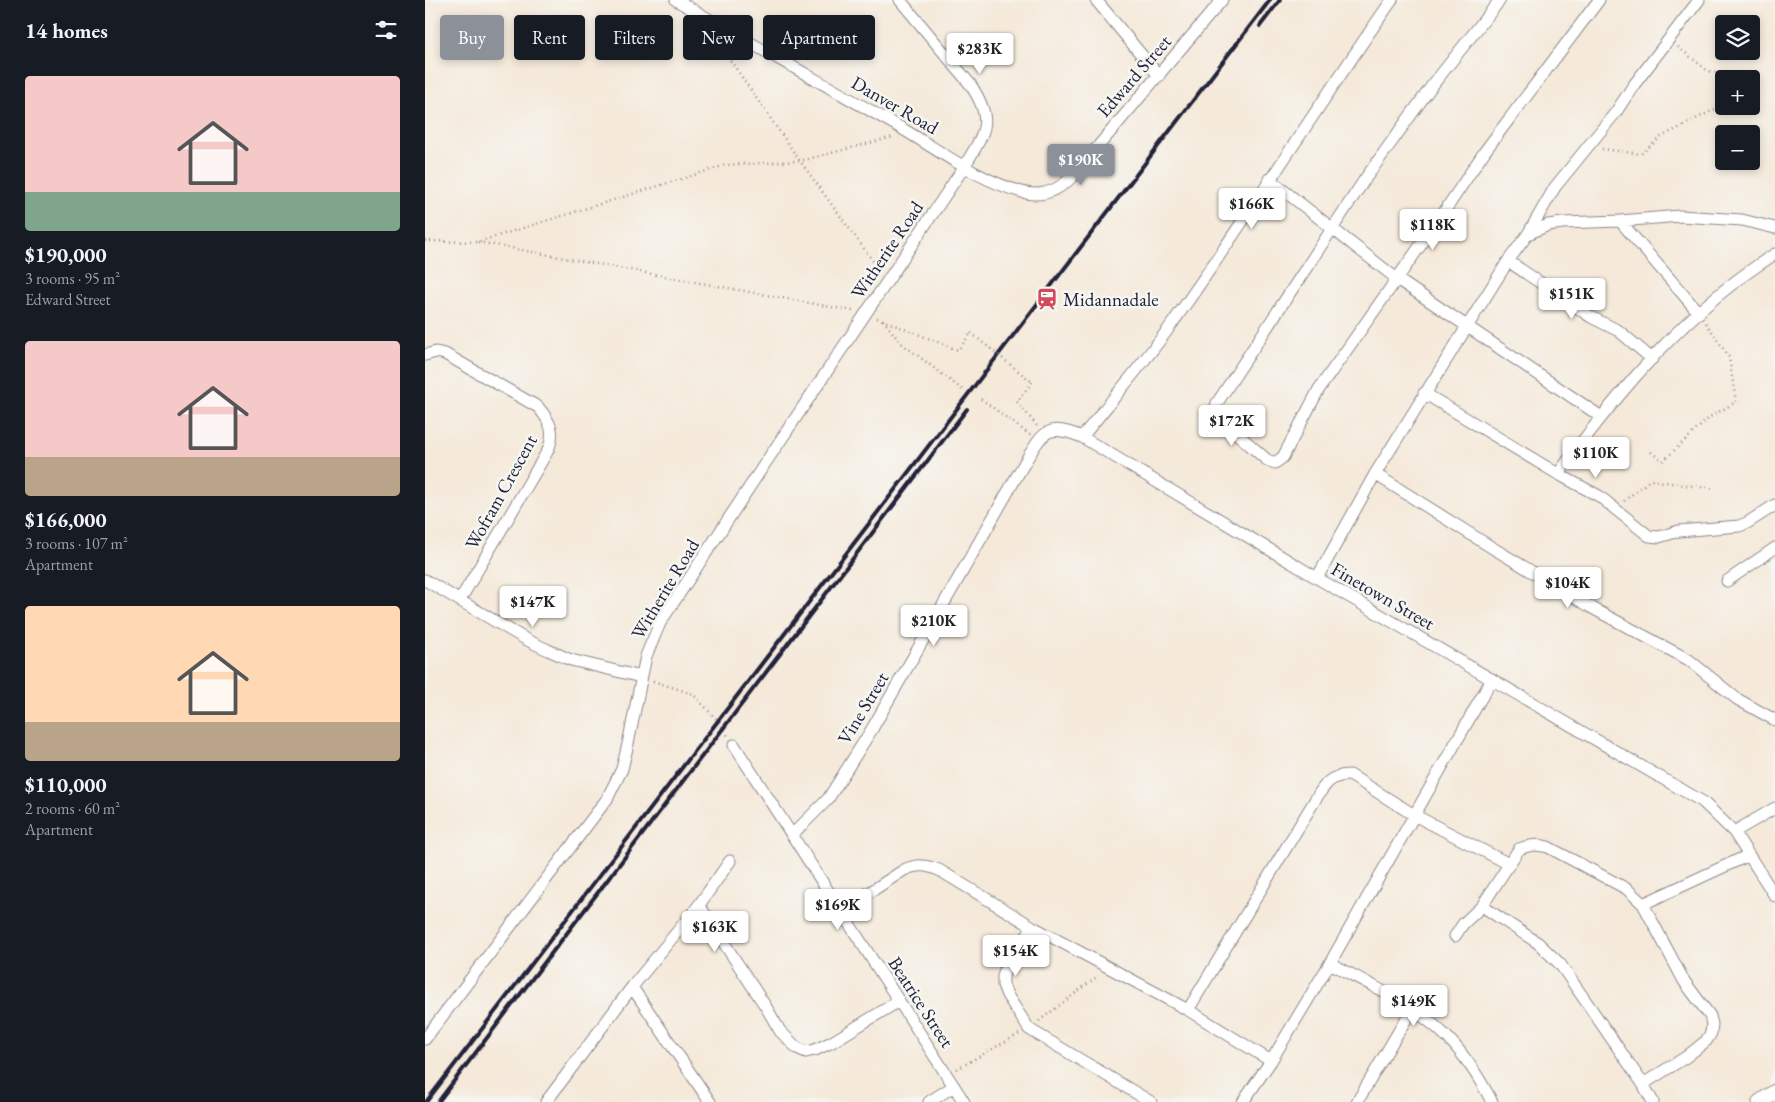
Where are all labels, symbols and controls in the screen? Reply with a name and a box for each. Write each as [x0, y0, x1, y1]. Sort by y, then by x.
chip: Buy [440, 15, 504, 60]
chip: Rent [514, 15, 585, 60]
chip: Filters [595, 15, 673, 60]
chip: New [683, 15, 753, 60]
chip: Apartment [763, 15, 875, 60]
map controls [1715, 15, 1760, 170]
button: layers [1715, 15, 1760, 60]
icon: filters [372, 16, 400, 44]
text: 14 homes [25, 17, 108, 44]
street label: Edward Street [1091, 29, 1177, 123]
pin: $283K [945, 32, 1015, 75]
text: $283K [958, 38, 1002, 59]
street label: Danver Road [847, 70, 943, 140]
button: + [1715, 70, 1760, 115]
icon: home [168, 108, 258, 198]
button: − [1715, 125, 1760, 170]
pin: $190K [1046, 144, 1116, 186]
text: $190K [1059, 149, 1103, 170]
pin: $166K [1217, 188, 1287, 230]
text: $166K [1230, 193, 1274, 214]
street label: Witherite Road [845, 196, 929, 304]
pin: $118K [1398, 208, 1468, 251]
text: $118K [1411, 214, 1455, 235]
text: $190,000 [25, 241, 107, 268]
text: 3 rooms · 95 m² [25, 268, 120, 289]
pin: $151K [1537, 278, 1607, 320]
text: $151K [1550, 283, 1594, 304]
station icon: Midannadale [1034, 286, 1060, 312]
place label: Midannadale [1063, 287, 1159, 312]
text: Edward Street [25, 289, 111, 310]
icon: home [168, 373, 258, 463]
pin: $172K [1197, 404, 1267, 447]
text: $172K [1210, 410, 1254, 431]
street label: Wofram Crescent [459, 430, 543, 554]
pin: $110K [1561, 436, 1631, 479]
text: $110K [1574, 442, 1618, 463]
text: $166,000 [25, 506, 107, 533]
text: 3 rooms · 107 m² [25, 533, 128, 554]
street label: Witherite Road [625, 534, 705, 644]
text: Apartment [25, 554, 93, 575]
street label: Finetown Street [1327, 556, 1439, 636]
pin: $104K [1533, 566, 1603, 609]
text: $104K [1546, 572, 1590, 593]
pin: $147K [498, 586, 568, 628]
text: $147K [511, 591, 555, 612]
pin: $210K [899, 604, 969, 647]
text: $210K [912, 610, 956, 631]
icon: home [168, 638, 258, 728]
street label: Vine Street [832, 667, 894, 749]
text: $110,000 [25, 771, 107, 798]
text: 2 rooms · 60 m² [25, 798, 120, 819]
text: Apartment [25, 819, 93, 840]
pin: $169K [803, 888, 873, 931]
text: $169K [816, 894, 860, 915]
pin: $163K [680, 910, 750, 953]
text: $163K [693, 916, 737, 937]
pin: $154K [981, 934, 1051, 977]
text: $154K [994, 940, 1038, 961]
street label: Beatrice Street [882, 952, 960, 1052]
pin: $149K [1379, 984, 1449, 1027]
text: $149K [1392, 990, 1436, 1011]

